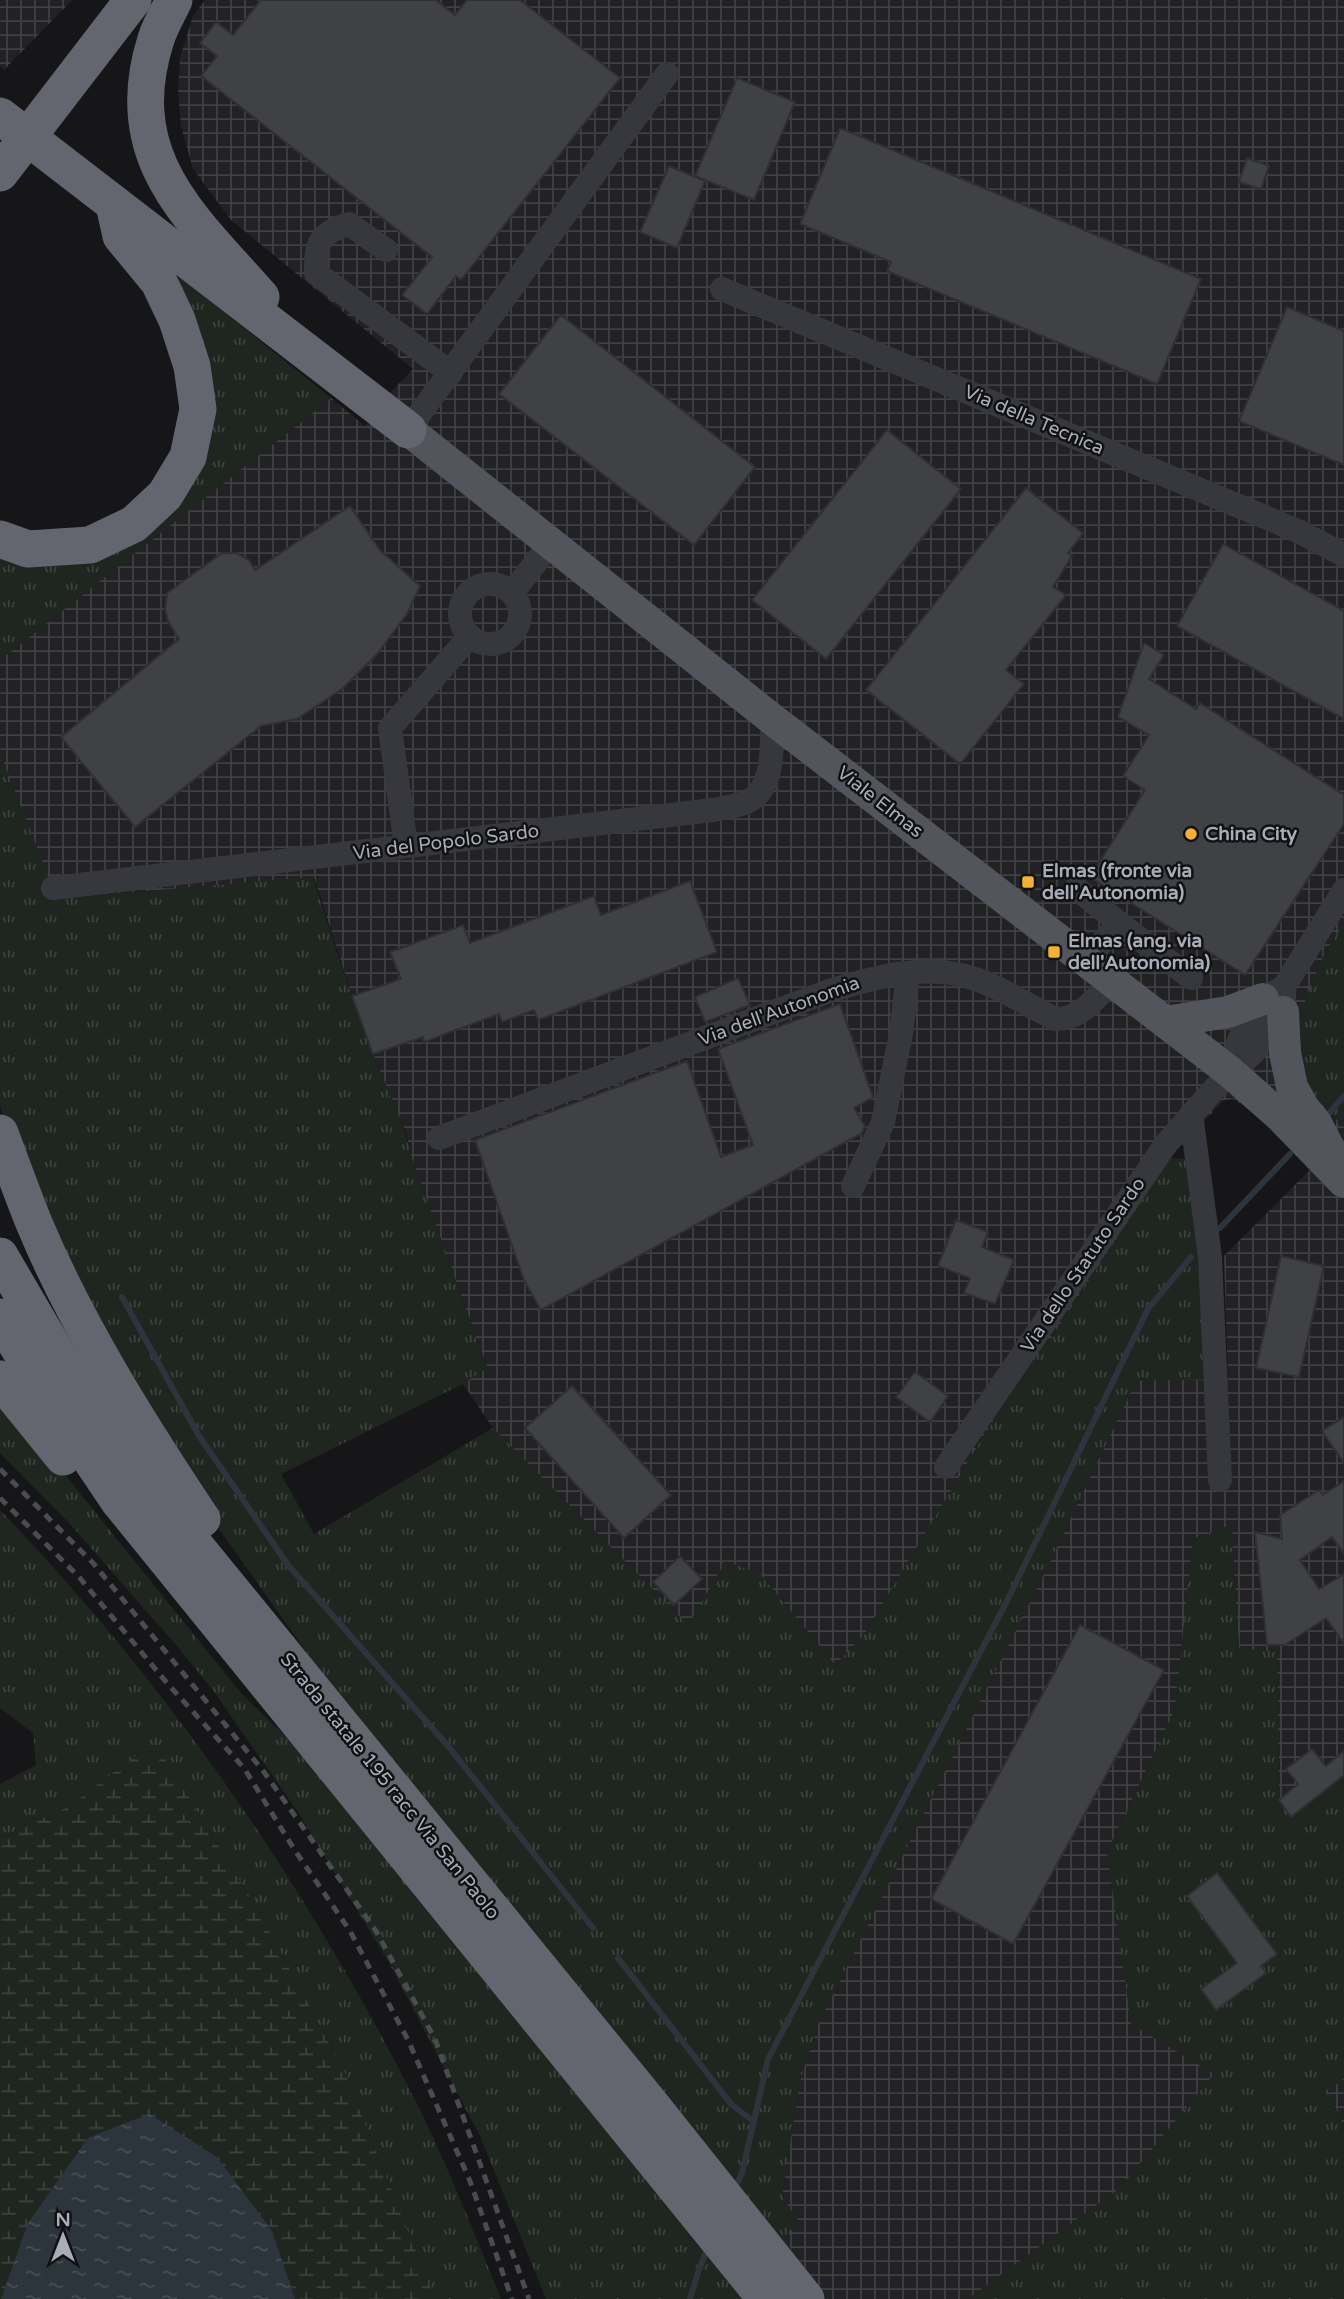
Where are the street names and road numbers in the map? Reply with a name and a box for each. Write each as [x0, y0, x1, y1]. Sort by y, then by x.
street label: Via della Tecnica [961, 381, 1107, 459]
street label: Viale Elmas [833, 762, 927, 842]
street label: Via del Popolo Sardo [352, 820, 540, 864]
street label: Via dell'Autonomia [695, 972, 863, 1050]
street label: Via dello Statuto Sardo [1016, 1173, 1150, 1357]
street label: Strada statale 195 racc Via San Paolo [276, 1648, 504, 1924]

